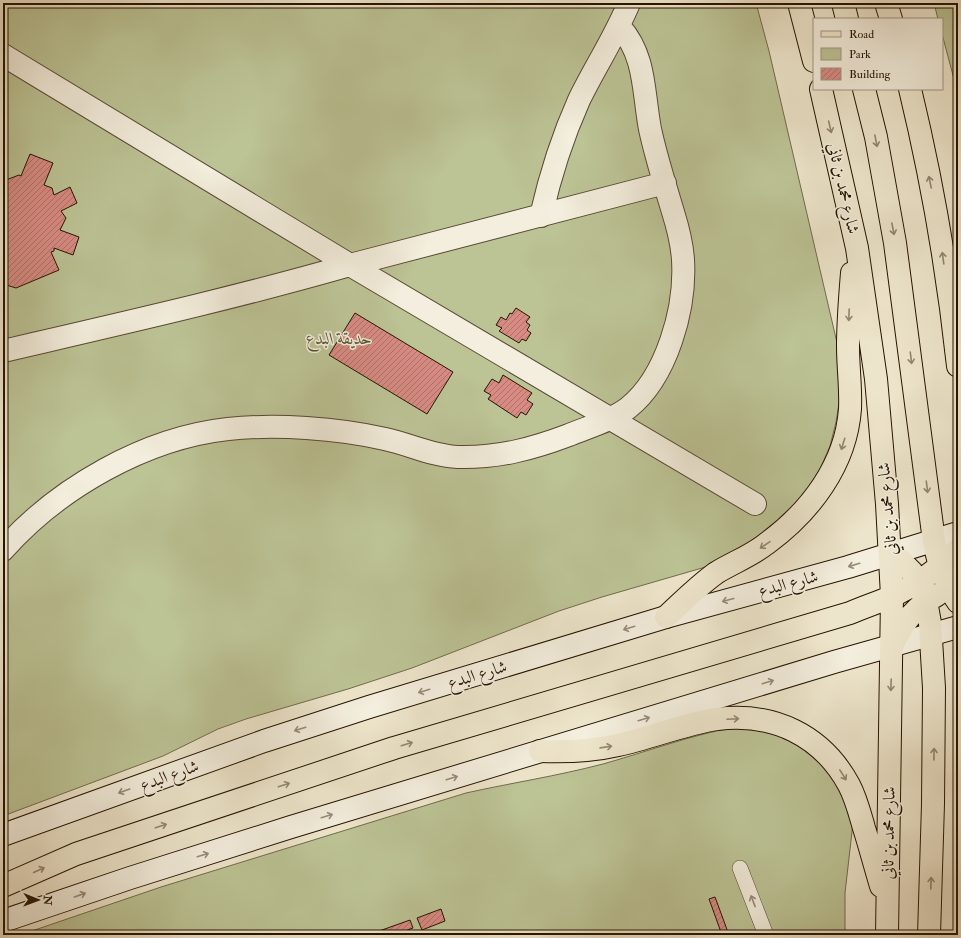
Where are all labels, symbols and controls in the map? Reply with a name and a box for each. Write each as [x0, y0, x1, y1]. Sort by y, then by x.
legend [813, 18, 943, 90]
text: Road [849, 27, 874, 42]
text: Park [849, 47, 871, 62]
text: Building [849, 67, 892, 82]
one-way arrow [827, 120, 834, 133]
one-way arrow [873, 134, 881, 147]
street label: شارع محمد بن ثاني [819, 140, 864, 237]
one-way arrow [926, 176, 934, 189]
one-way arrow [889, 223, 897, 236]
one-way arrow [939, 252, 947, 265]
one-way arrow [845, 308, 853, 321]
park label: حديقة البدع [306, 328, 372, 352]
one-way arrow [907, 351, 915, 364]
one-way arrow [839, 437, 846, 450]
street label: شارع محمد بن ثاني [873, 461, 906, 556]
one-way arrow [924, 480, 931, 493]
one-way arrow [760, 541, 771, 549]
one-way arrow [847, 562, 860, 569]
street label: شارع البدع [756, 565, 821, 604]
one-way arrow [722, 597, 735, 604]
one-way arrow [623, 625, 635, 633]
street label: شارع البدع [445, 656, 510, 696]
one-way arrow [762, 678, 775, 685]
one-way arrow [887, 678, 894, 691]
one-way arrow [418, 688, 431, 695]
one-way arrow [637, 715, 650, 722]
one-way arrow [726, 715, 739, 722]
one-way arrow [294, 726, 307, 733]
one-way arrow [401, 740, 414, 747]
one-way arrow [599, 743, 612, 751]
one-way arrow [930, 748, 937, 761]
street label: شارع البدع [137, 755, 202, 799]
one-way arrow [839, 769, 847, 781]
one-way arrow [445, 774, 458, 781]
one-way arrow [277, 781, 290, 788]
street label: شارع محمد بن ثاني [877, 786, 904, 880]
one-way arrow [118, 788, 131, 795]
one-way arrow [321, 812, 334, 819]
one-way arrow [154, 822, 167, 829]
one-way arrow [197, 851, 210, 858]
one-way arrow [32, 866, 44, 874]
one-way arrow [927, 877, 934, 890]
north arrow [18, 880, 58, 920]
one-way arrow [73, 891, 86, 898]
text: N [41, 894, 54, 906]
one-way arrow [748, 896, 756, 908]

